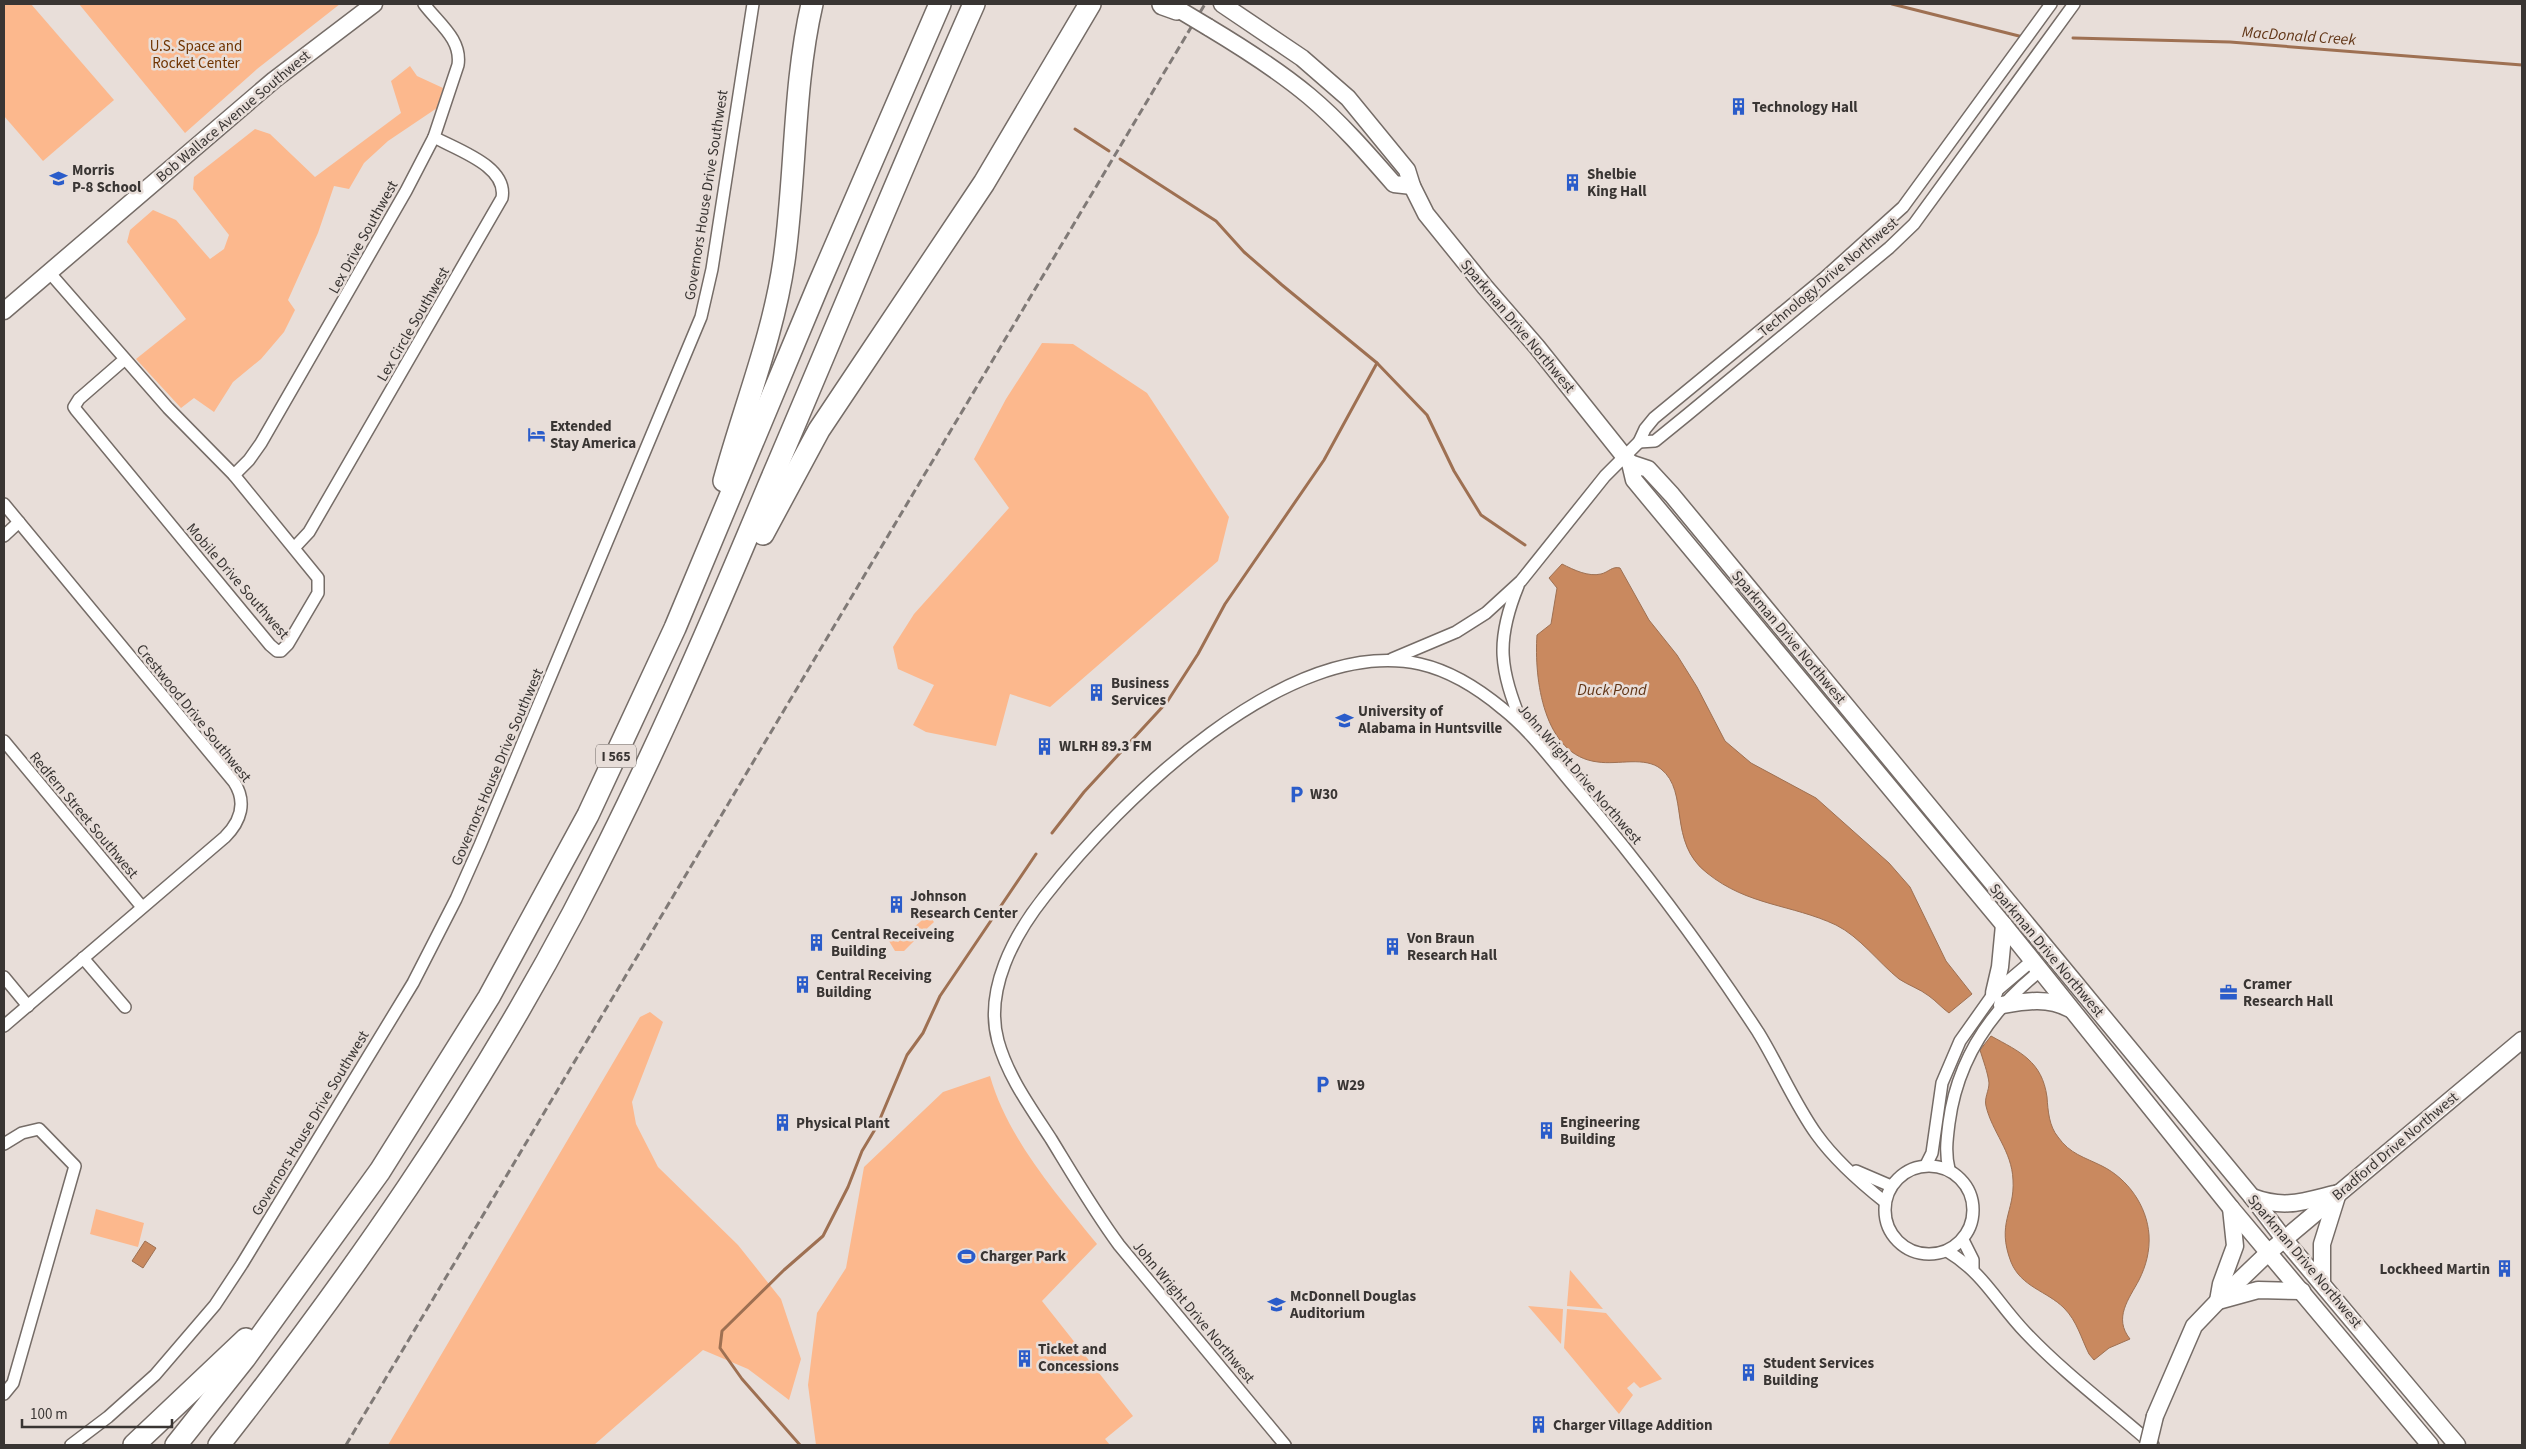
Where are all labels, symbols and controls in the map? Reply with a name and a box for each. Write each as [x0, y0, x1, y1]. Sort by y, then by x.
water label: MacDonald Creek [2241, 21, 2357, 51]
park label: U.S. Space and Rocket Center [150, 36, 242, 74]
street label: Bob Wallace Avenue Southwest [152, 46, 315, 187]
street label: Governors House Drive Southwest [679, 88, 734, 302]
building icon: Technology Hall [1728, 97, 1748, 117]
place label: Technology Hall [1752, 97, 1858, 118]
place label: Morris P-8 School [72, 160, 142, 198]
place label: Shelbie King Hall [1587, 164, 1647, 202]
school or university icon: Morris P-8 School [48, 169, 68, 189]
building icon: Shelbie King Hall [1563, 173, 1583, 193]
street label: Lex Drive Southwest [324, 177, 403, 298]
street label: Technology Drive Northwest [1754, 213, 1903, 342]
street label: Sparkman Drive Northwest [1455, 255, 1580, 398]
street label: Lex Circle Southwest [372, 263, 455, 385]
place label: Extended Stay America [550, 416, 636, 454]
hotel icon: Extended Stay America [526, 425, 546, 445]
street label: Mobile Drive Southwest [181, 519, 294, 644]
street label: Sparkman Drive Northwest [1726, 566, 1851, 709]
street label: Crestwood Drive Southwest [131, 640, 256, 787]
street label: Governors House Drive Southwest [446, 665, 549, 869]
place label: Business Services [1111, 673, 1169, 711]
water label: Duck Pond [1577, 679, 1647, 701]
building icon: Business Services [1087, 682, 1107, 702]
street label: John Wright Drive Northwest [1513, 699, 1647, 849]
place label: University of Alabama in Huntsville [1357, 701, 1503, 739]
school or university icon: University of Alabama in Huntsville [1334, 710, 1354, 730]
building icon: WLRH 89.3 FM [1035, 736, 1055, 756]
place label: WLRH 89.3 FM [1059, 736, 1152, 757]
road number: I 565 [596, 744, 636, 768]
street label: Redfern Street Southwest [24, 747, 143, 883]
parking icon: W30 [1286, 784, 1306, 804]
place label: W30 [1310, 784, 1338, 805]
street label: Sparkman Drive Northwest [1984, 879, 2109, 1022]
place label: Johnson Research Center [910, 886, 1018, 924]
building icon: Johnson Research Center [886, 895, 906, 915]
place label: Central Receiveing Building [831, 924, 954, 962]
place label: Von Braun Research Hall [1406, 928, 1498, 966]
building icon: Central Receiveing Building [807, 933, 827, 953]
building icon: Von Braun Research Hall [1383, 937, 1403, 957]
place label: Central Receiving Building [816, 965, 931, 1003]
building icon: Central Receiving Building [792, 974, 812, 994]
place label: Cramer Research Hall [2243, 974, 2334, 1012]
office icon: Cramer Research Hall [2219, 983, 2239, 1003]
street label: Governors House Drive Southwest [247, 1027, 374, 1220]
parking icon: W29 [1313, 1075, 1333, 1095]
place label: W29 [1337, 1075, 1365, 1096]
street label: Bradford Drive Northwest [2328, 1087, 2463, 1206]
place label: Engineering Building [1560, 1112, 1640, 1150]
building icon: Physical Plant [772, 1113, 792, 1133]
place label: Physical Plant [796, 1113, 890, 1134]
building icon: Engineering Building [1536, 1121, 1556, 1141]
street label: Sparkman Drive Northwest [2242, 1190, 2367, 1333]
street label: John Wright Drive Northwest [1128, 1237, 1260, 1388]
sports icon: Charger Park [956, 1246, 976, 1266]
place label: Charger Park [980, 1246, 1067, 1267]
place label: Lockheed Martin [2379, 1259, 2490, 1280]
building icon: Lockheed Martin [2494, 1259, 2514, 1279]
place label: McDonnell Douglas Auditorium [1289, 1286, 1416, 1324]
school or university icon: McDonnell Douglas Auditorium [1266, 1295, 1286, 1315]
place label: Ticket and Concessions [1038, 1339, 1119, 1377]
building icon: Ticket and Concessions [1014, 1348, 1034, 1368]
place label: Student Services Building [1763, 1353, 1874, 1391]
building icon: Student Services Building [1739, 1362, 1759, 1382]
scale bar [22, 1396, 172, 1428]
text: 100 m [30, 1404, 68, 1425]
building icon: Charger Village Addition [1529, 1415, 1549, 1435]
place label: Charger Village Addition [1553, 1415, 1713, 1436]

